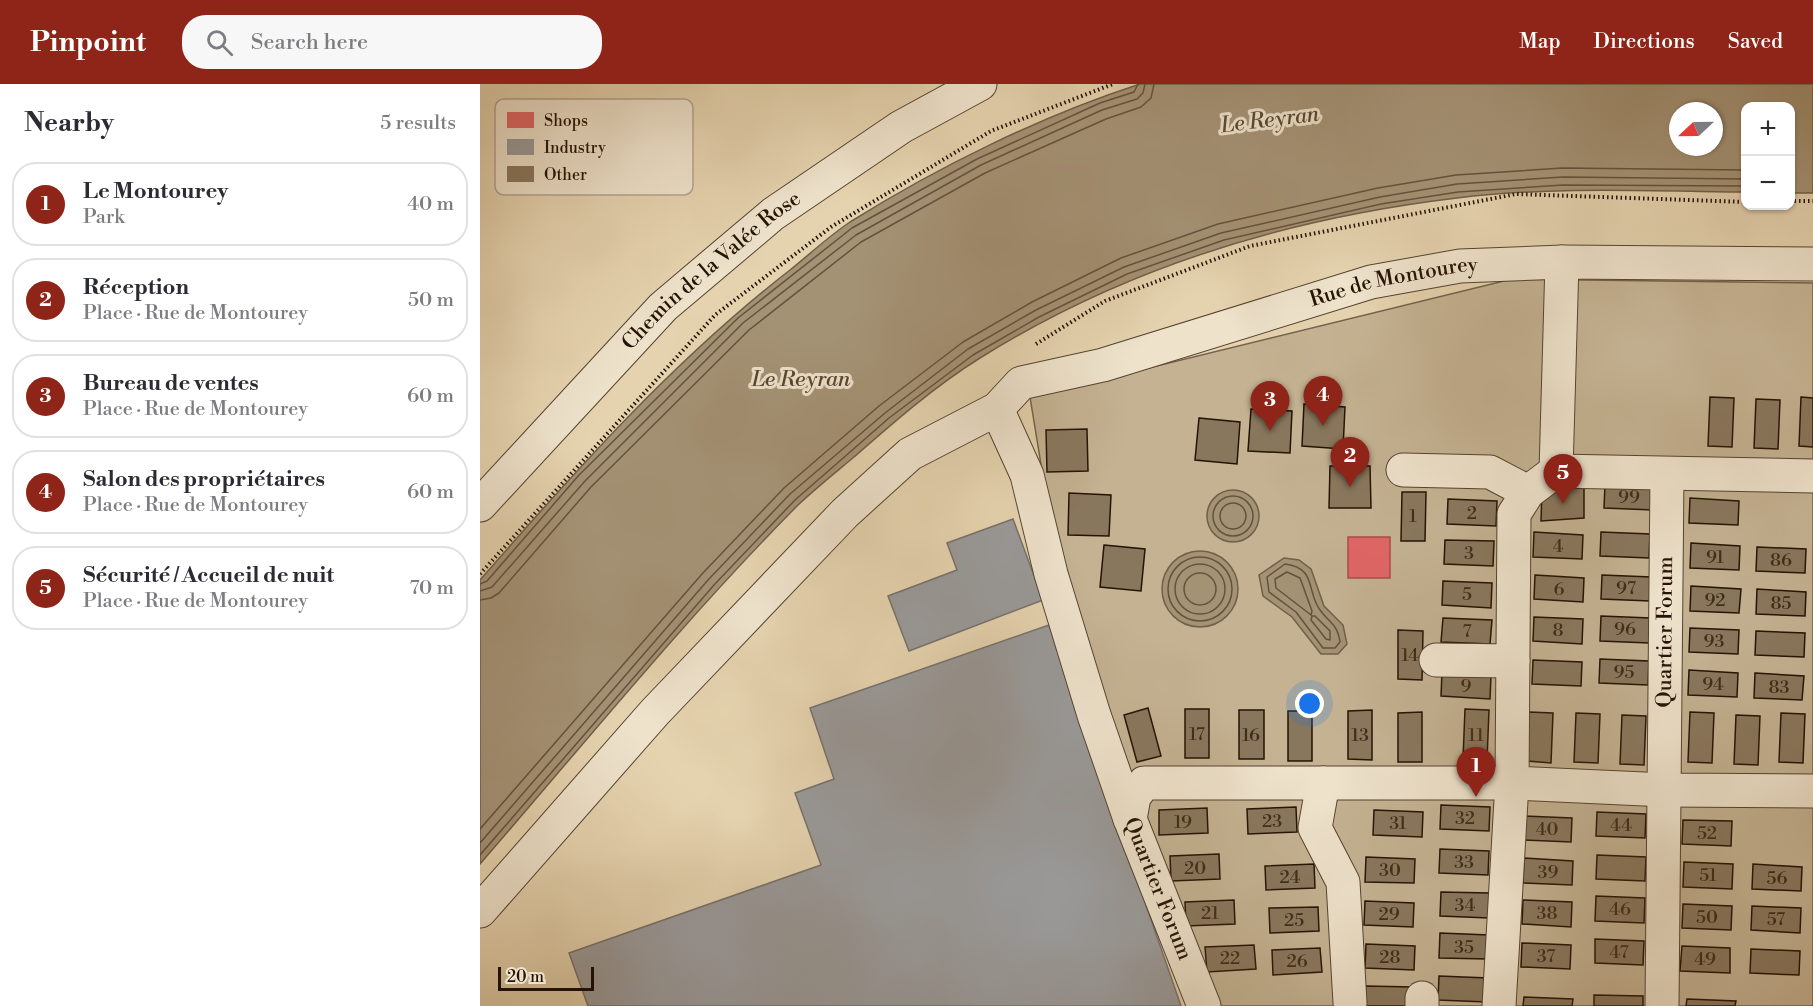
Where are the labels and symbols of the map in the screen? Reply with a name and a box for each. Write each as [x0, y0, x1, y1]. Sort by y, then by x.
legend [495, 99, 693, 195]
water label: Le Reyran [1218, 101, 1321, 140]
north arrow [1669, 102, 1723, 156]
text: Shops [544, 111, 588, 131]
text: Industry [544, 138, 606, 158]
text: Other [544, 165, 587, 185]
street label: Chemin de la Valée Rose [617, 186, 806, 356]
street label: Rue de Montourey [1306, 252, 1479, 313]
water label: Le Reyran [751, 366, 851, 393]
pin: 4 [1304, 376, 1342, 426]
pin: 3 [1250, 382, 1290, 431]
pin: 2 [1330, 438, 1370, 487]
pin: 5 [1544, 454, 1582, 504]
house number: 99 [1618, 486, 1640, 509]
house number: 2 [1467, 502, 1477, 525]
house number: 1 [1409, 505, 1417, 528]
house number: 4 [1553, 535, 1564, 558]
house number: 3 [1464, 542, 1474, 565]
house number: 91 [1706, 546, 1724, 569]
house number: 86 [1770, 549, 1792, 572]
street label: Quartier Forum [1652, 556, 1679, 708]
house number: 97 [1616, 577, 1636, 600]
house number: 6 [1554, 578, 1565, 601]
house number: 5 [1462, 583, 1472, 606]
house number: 92 [1704, 589, 1726, 612]
house number: 85 [1771, 592, 1792, 615]
house number: 96 [1614, 618, 1636, 641]
house number: 8 [1552, 619, 1564, 642]
house number: 7 [1462, 620, 1472, 643]
house number: 93 [1704, 630, 1724, 653]
house number: 14 [1401, 644, 1419, 667]
house number: 95 [1614, 661, 1634, 684]
house number: 94 [1702, 673, 1724, 696]
house number: 9 [1461, 675, 1472, 698]
house number: 83 [1769, 676, 1790, 699]
your location [1295, 689, 1324, 718]
house number: 17 [1189, 723, 1205, 746]
house number: 16 [1242, 724, 1260, 747]
house number: 13 [1351, 724, 1369, 747]
house number: 11 [1468, 724, 1484, 747]
pin: 1 [1456, 748, 1496, 797]
house number: 32 [1455, 807, 1475, 830]
house number: 23 [1262, 810, 1282, 833]
house number: 19 [1174, 811, 1192, 834]
house number: 31 [1389, 812, 1407, 835]
street label: Quartier Forum [1118, 814, 1198, 964]
house number: 44 [1610, 814, 1632, 837]
house number: 40 [1536, 818, 1558, 841]
house number: 52 [1697, 822, 1717, 845]
house number: 33 [1454, 851, 1474, 874]
house number: 20 [1184, 857, 1206, 880]
house number: 30 [1379, 859, 1401, 882]
house number: 39 [1538, 861, 1559, 884]
house number: 51 [1699, 864, 1717, 887]
house number: 24 [1279, 866, 1301, 889]
house number: 56 [1767, 867, 1788, 890]
house number: 34 [1455, 894, 1476, 917]
house number: 46 [1609, 898, 1631, 921]
house number: 21 [1201, 902, 1219, 925]
house number: 38 [1537, 902, 1557, 925]
house number: 29 [1378, 903, 1400, 926]
house number: 50 [1696, 906, 1718, 929]
house number: 57 [1767, 908, 1785, 931]
house number: 25 [1284, 909, 1304, 932]
house number: 35 [1454, 936, 1474, 959]
house number: 47 [1609, 941, 1629, 964]
house number: 37 [1537, 945, 1555, 968]
house number: 28 [1379, 946, 1401, 969]
house number: 22 [1220, 947, 1240, 970]
house number: 49 [1694, 948, 1716, 971]
house number: 26 [1286, 950, 1308, 973]
scale bar [498, 964, 594, 992]

